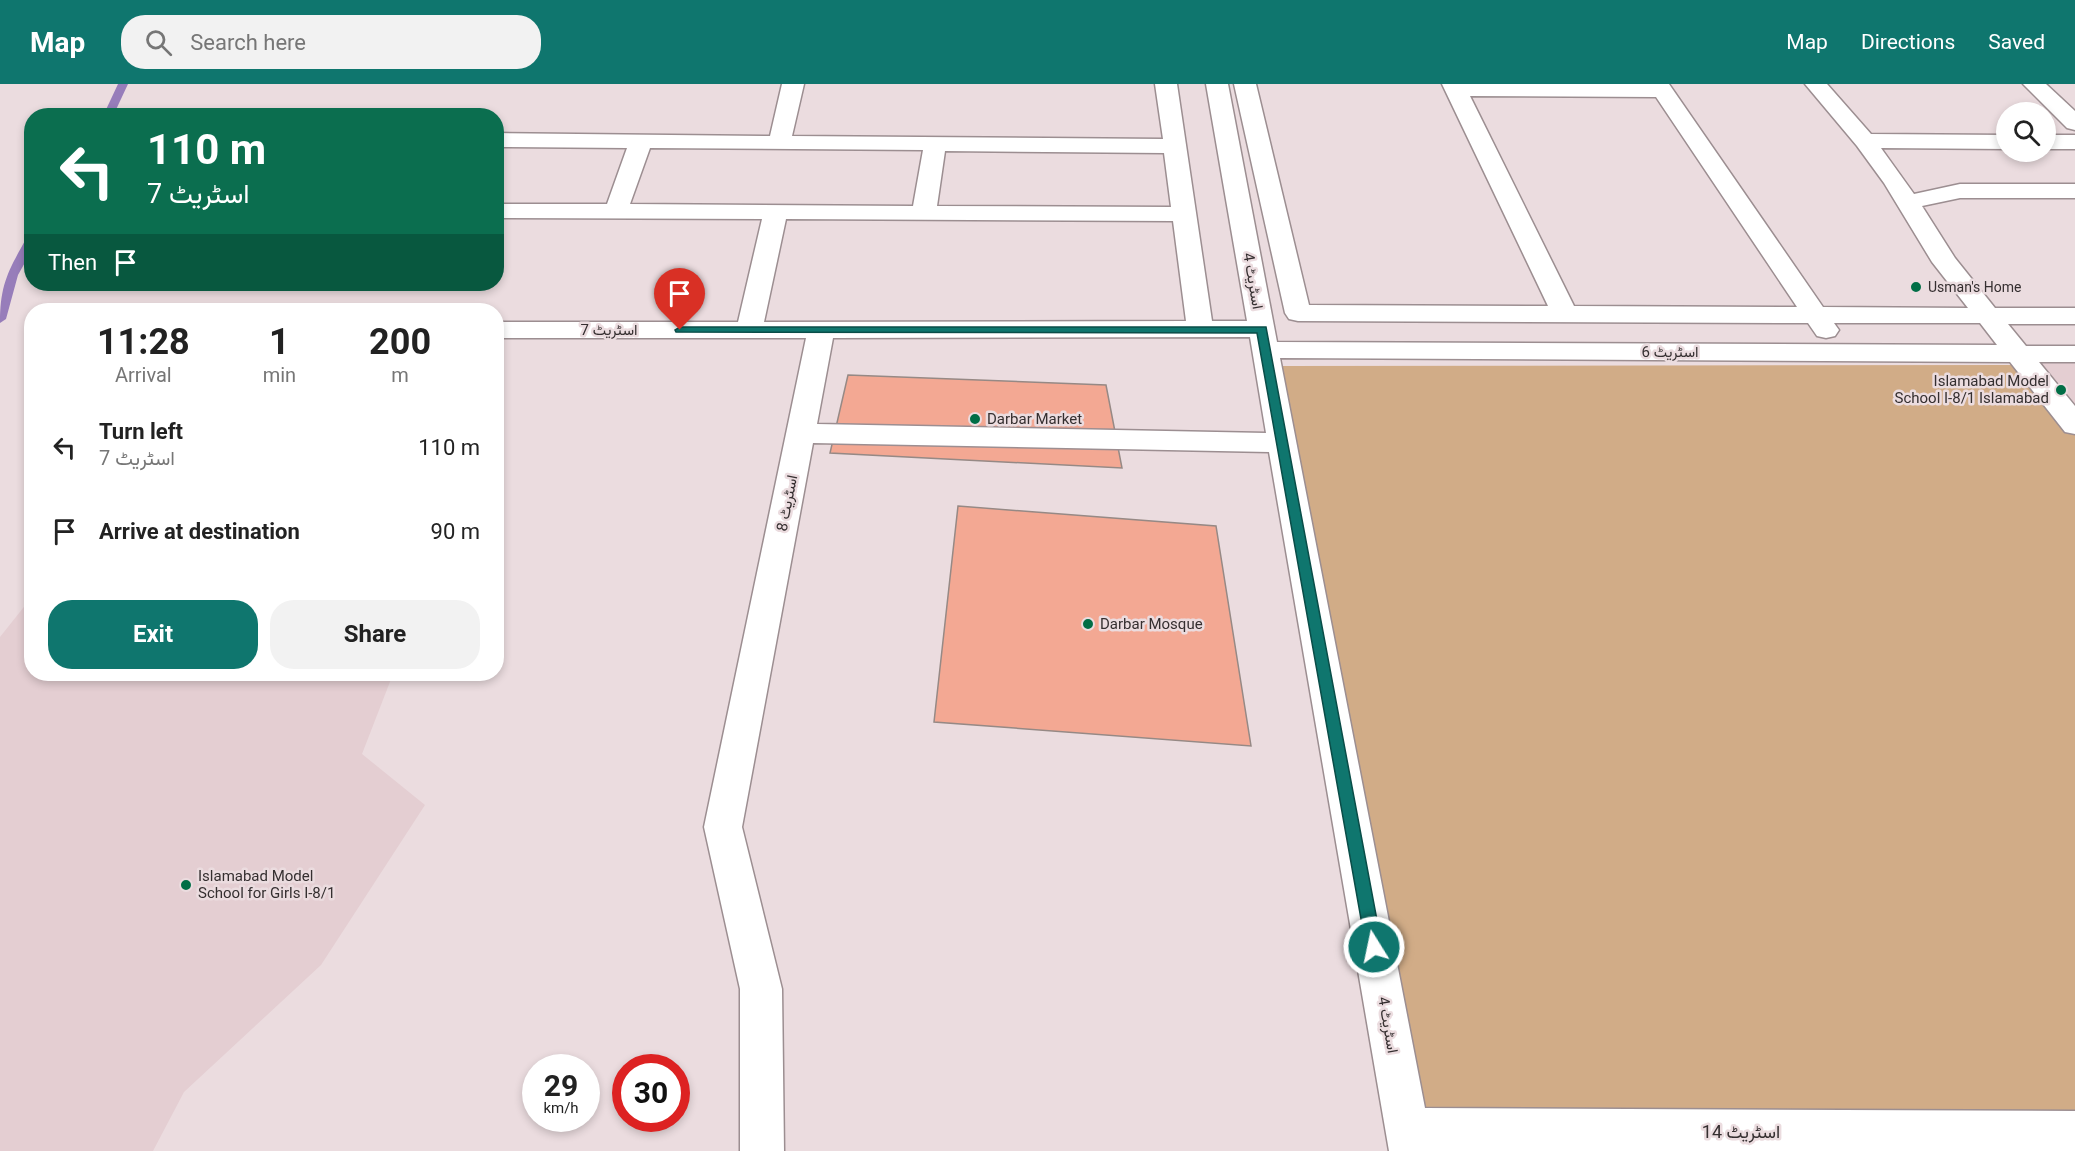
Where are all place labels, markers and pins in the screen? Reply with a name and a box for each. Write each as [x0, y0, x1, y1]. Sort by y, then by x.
pin [654, 268, 705, 330]
place label: Usman's Home [1928, 279, 2022, 295]
marker: Usman's Home [1909, 280, 1923, 294]
place label: Islamabad Model School I-8/1 Islamabad [1895, 372, 2049, 407]
marker: Islamabad Model School I-8/1 Islamabad [2054, 383, 2068, 397]
place label: Darbar Market [987, 410, 1082, 428]
marker: Darbar Market [968, 412, 982, 426]
place label: Darbar Mosque [1100, 615, 1203, 633]
marker: Darbar Mosque [1081, 617, 1095, 631]
place label: Islamabad Model School for Girls I-8/1 [198, 867, 335, 902]
marker: Islamabad Model School for Girls I-8/1 [179, 878, 193, 892]

